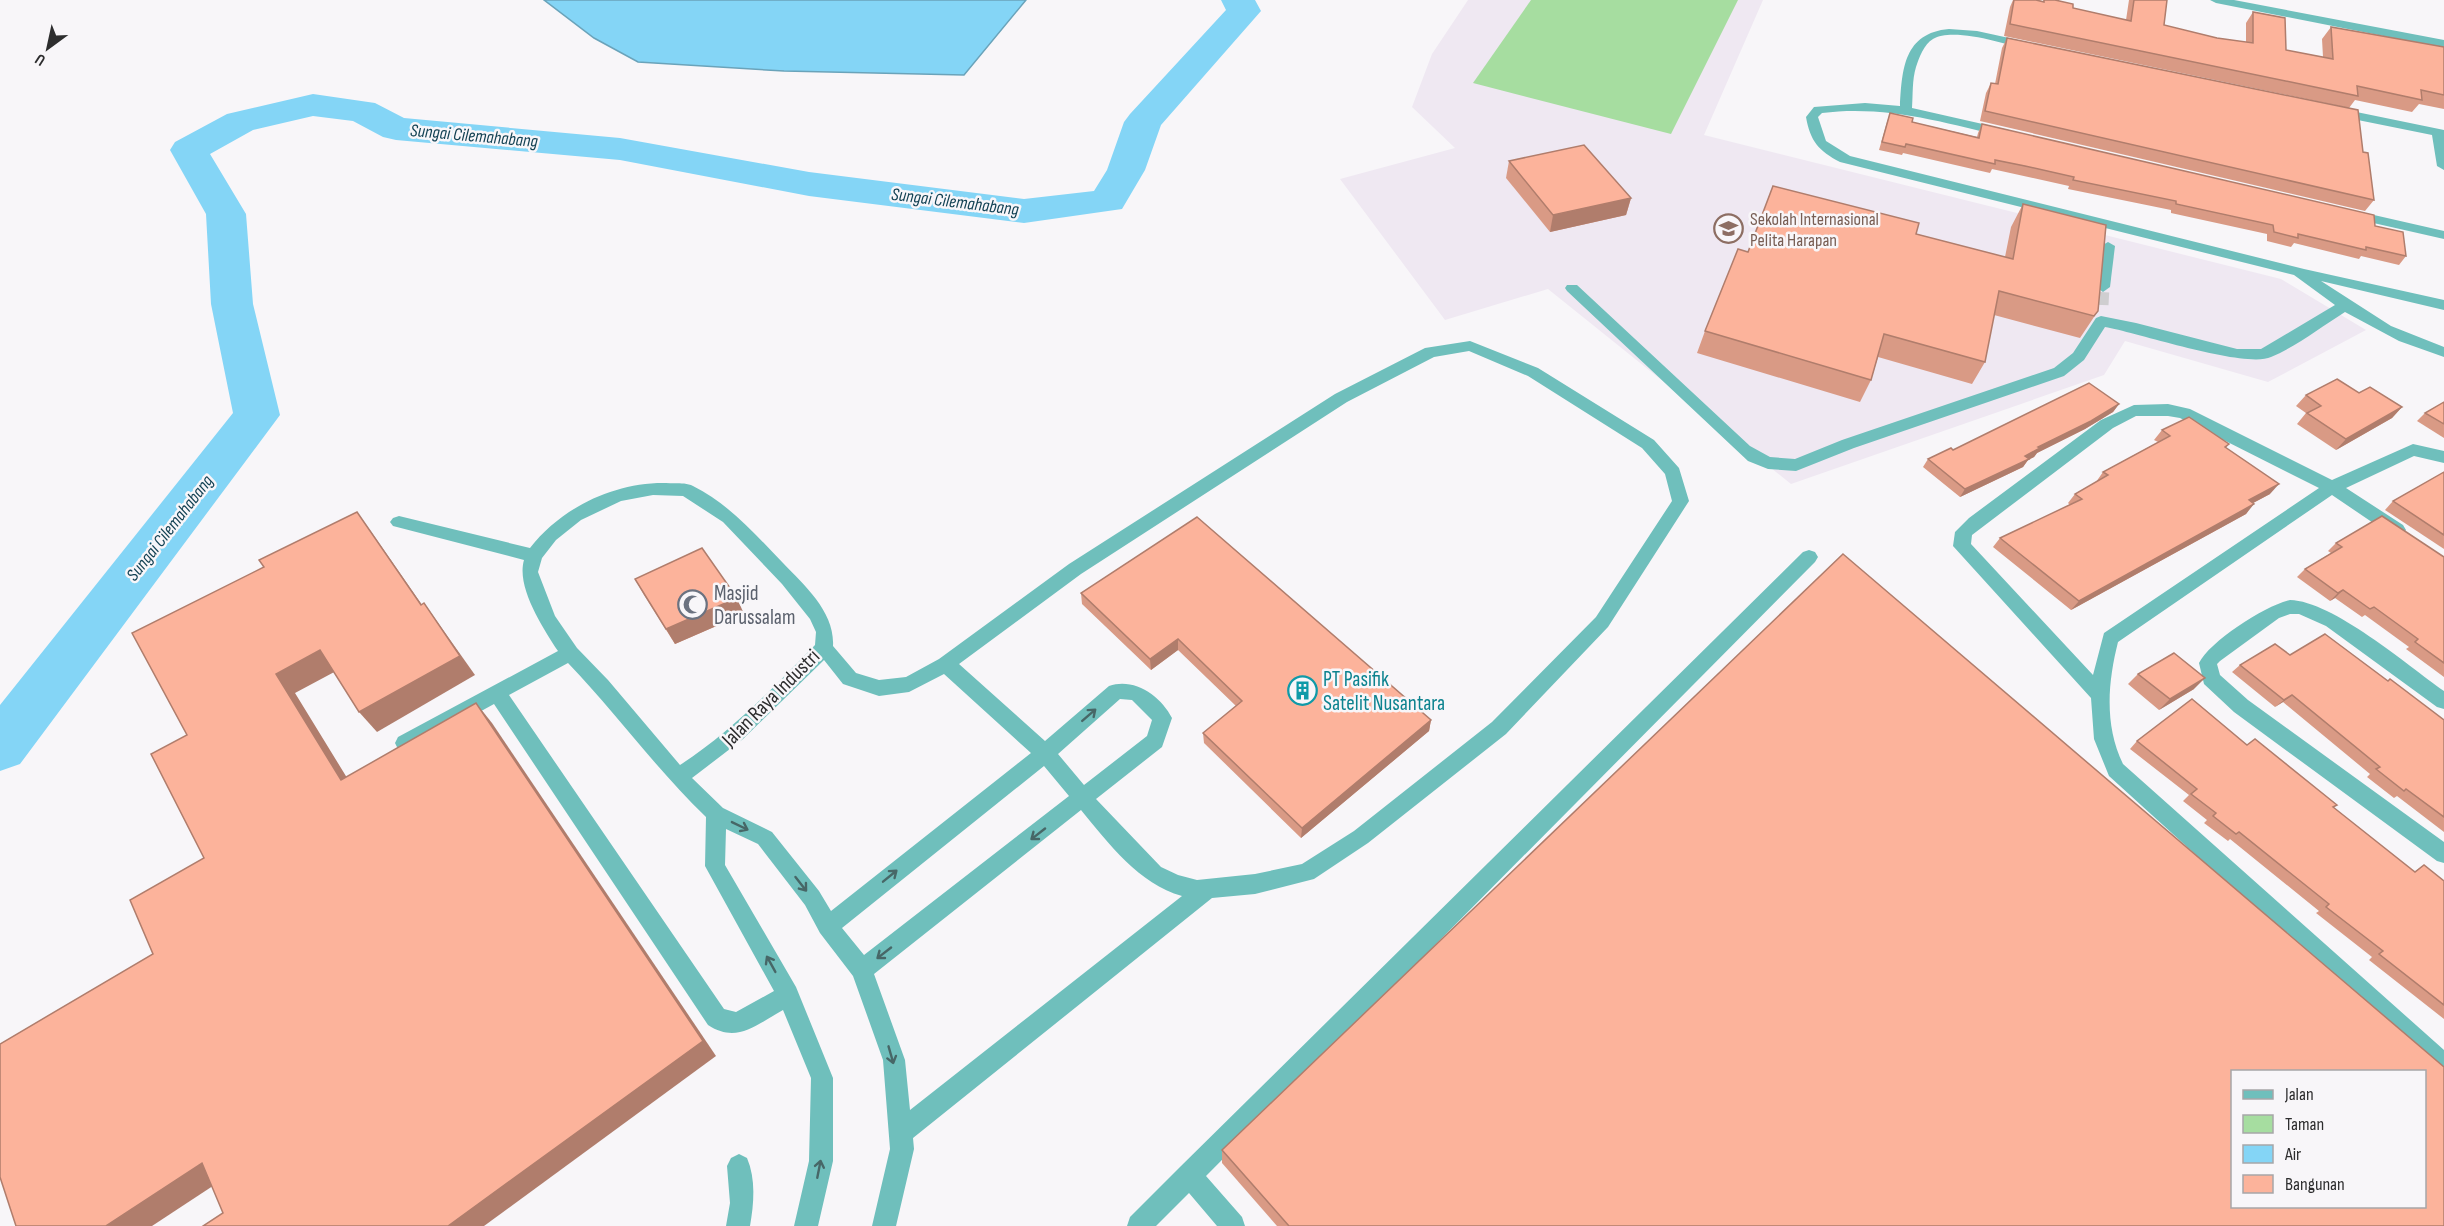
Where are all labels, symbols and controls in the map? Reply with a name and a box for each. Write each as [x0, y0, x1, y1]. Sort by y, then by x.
north arrow [18, 18, 78, 78]
text: U [32, 49, 49, 70]
water label: Sungai Cilemahabang [409, 120, 539, 152]
water label: Sungai Cilemahabang [890, 184, 1021, 220]
place label: Sekolah Internasional Pelita Harapan [1750, 209, 1879, 251]
school or university icon: Sekolah Internasional Pelita Harapan [1713, 213, 1745, 245]
water label: Sungai Cilemahabang [122, 470, 218, 585]
place label: Masjid Darussalam [714, 581, 795, 630]
mosque icon: Masjid Darussalam [677, 589, 709, 621]
street label: Jalan Raya Industri [716, 644, 825, 753]
place label: PT Pasifik Satelit Nusantara [1323, 667, 1445, 716]
building icon: PT Pasifik Satelit Nusantara [1286, 675, 1318, 707]
one-way arrow [1081, 708, 1096, 722]
one-way arrow [731, 821, 749, 832]
one-way arrow [1030, 827, 1046, 840]
one-way arrow [882, 870, 898, 883]
one-way arrow [795, 876, 808, 892]
one-way arrow [876, 947, 892, 960]
one-way arrow [765, 956, 777, 973]
one-way arrow [886, 1045, 897, 1064]
legend [2231, 1070, 2426, 1208]
text: Jalan [2284, 1084, 2314, 1105]
text: Taman [2285, 1114, 2324, 1135]
text: Air [2284, 1144, 2301, 1165]
one-way arrow [814, 1160, 825, 1179]
text: Bangunan [2285, 1174, 2345, 1195]

